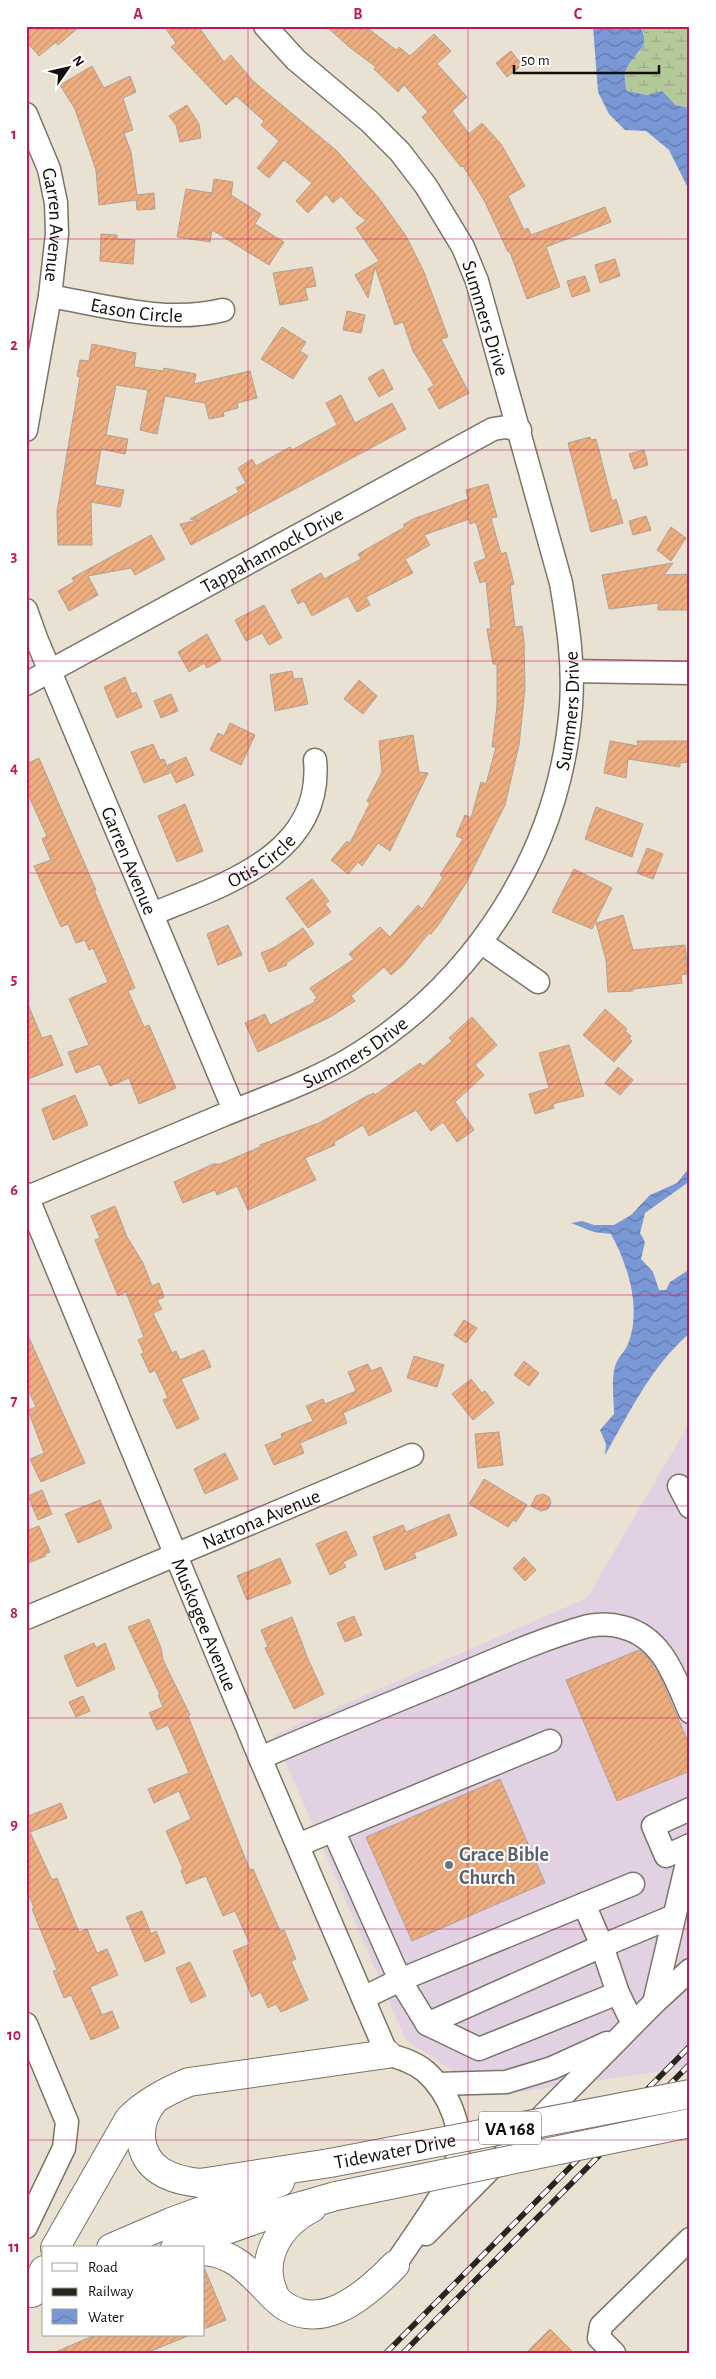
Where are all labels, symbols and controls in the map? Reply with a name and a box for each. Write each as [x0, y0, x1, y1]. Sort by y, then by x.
text: A [133, 6, 143, 22]
text: B [353, 6, 363, 22]
text: C [574, 6, 583, 22]
north arrow [42, 42, 92, 92]
scale bar [514, 42, 658, 74]
text: N [69, 53, 86, 69]
text: 50 m [521, 53, 550, 68]
text: 1 [11, 126, 17, 142]
street label: Garren Avenue [38, 166, 66, 283]
street label: Summers Drive [458, 258, 512, 378]
street label: Eason Circle [89, 295, 183, 326]
text: 2 [10, 337, 18, 353]
street label: Tappahannock Drive [198, 504, 347, 598]
text: 3 [11, 548, 18, 564]
street label: Summers Drive [553, 651, 583, 772]
text: 4 [10, 760, 18, 776]
street label: Garren Avenue [97, 804, 160, 918]
street label: Otis Circle [224, 831, 300, 892]
text: 5 [11, 971, 18, 987]
street label: Summers Drive [300, 1013, 412, 1093]
text: 6 [10, 1182, 18, 1198]
text: 7 [11, 1393, 18, 1409]
street label: Natrona Avenue [199, 1486, 323, 1553]
street label: Muskogee Avenue [167, 1556, 240, 1694]
text: 8 [10, 1605, 18, 1621]
text: 9 [10, 1816, 18, 1832]
place label: Grace Bible Church [459, 1845, 549, 1888]
marker: Grace Bible Church [443, 1859, 455, 1871]
text: 10 [7, 2027, 21, 2043]
road number: VA 168 [479, 2112, 541, 2144]
street label: Tidewater Drive [333, 2130, 458, 2173]
text: 11 [8, 2239, 20, 2255]
legend [42, 2246, 205, 2336]
text: Road [88, 2260, 118, 2275]
text: Railway [88, 2284, 134, 2299]
text: Water [88, 2310, 124, 2325]

